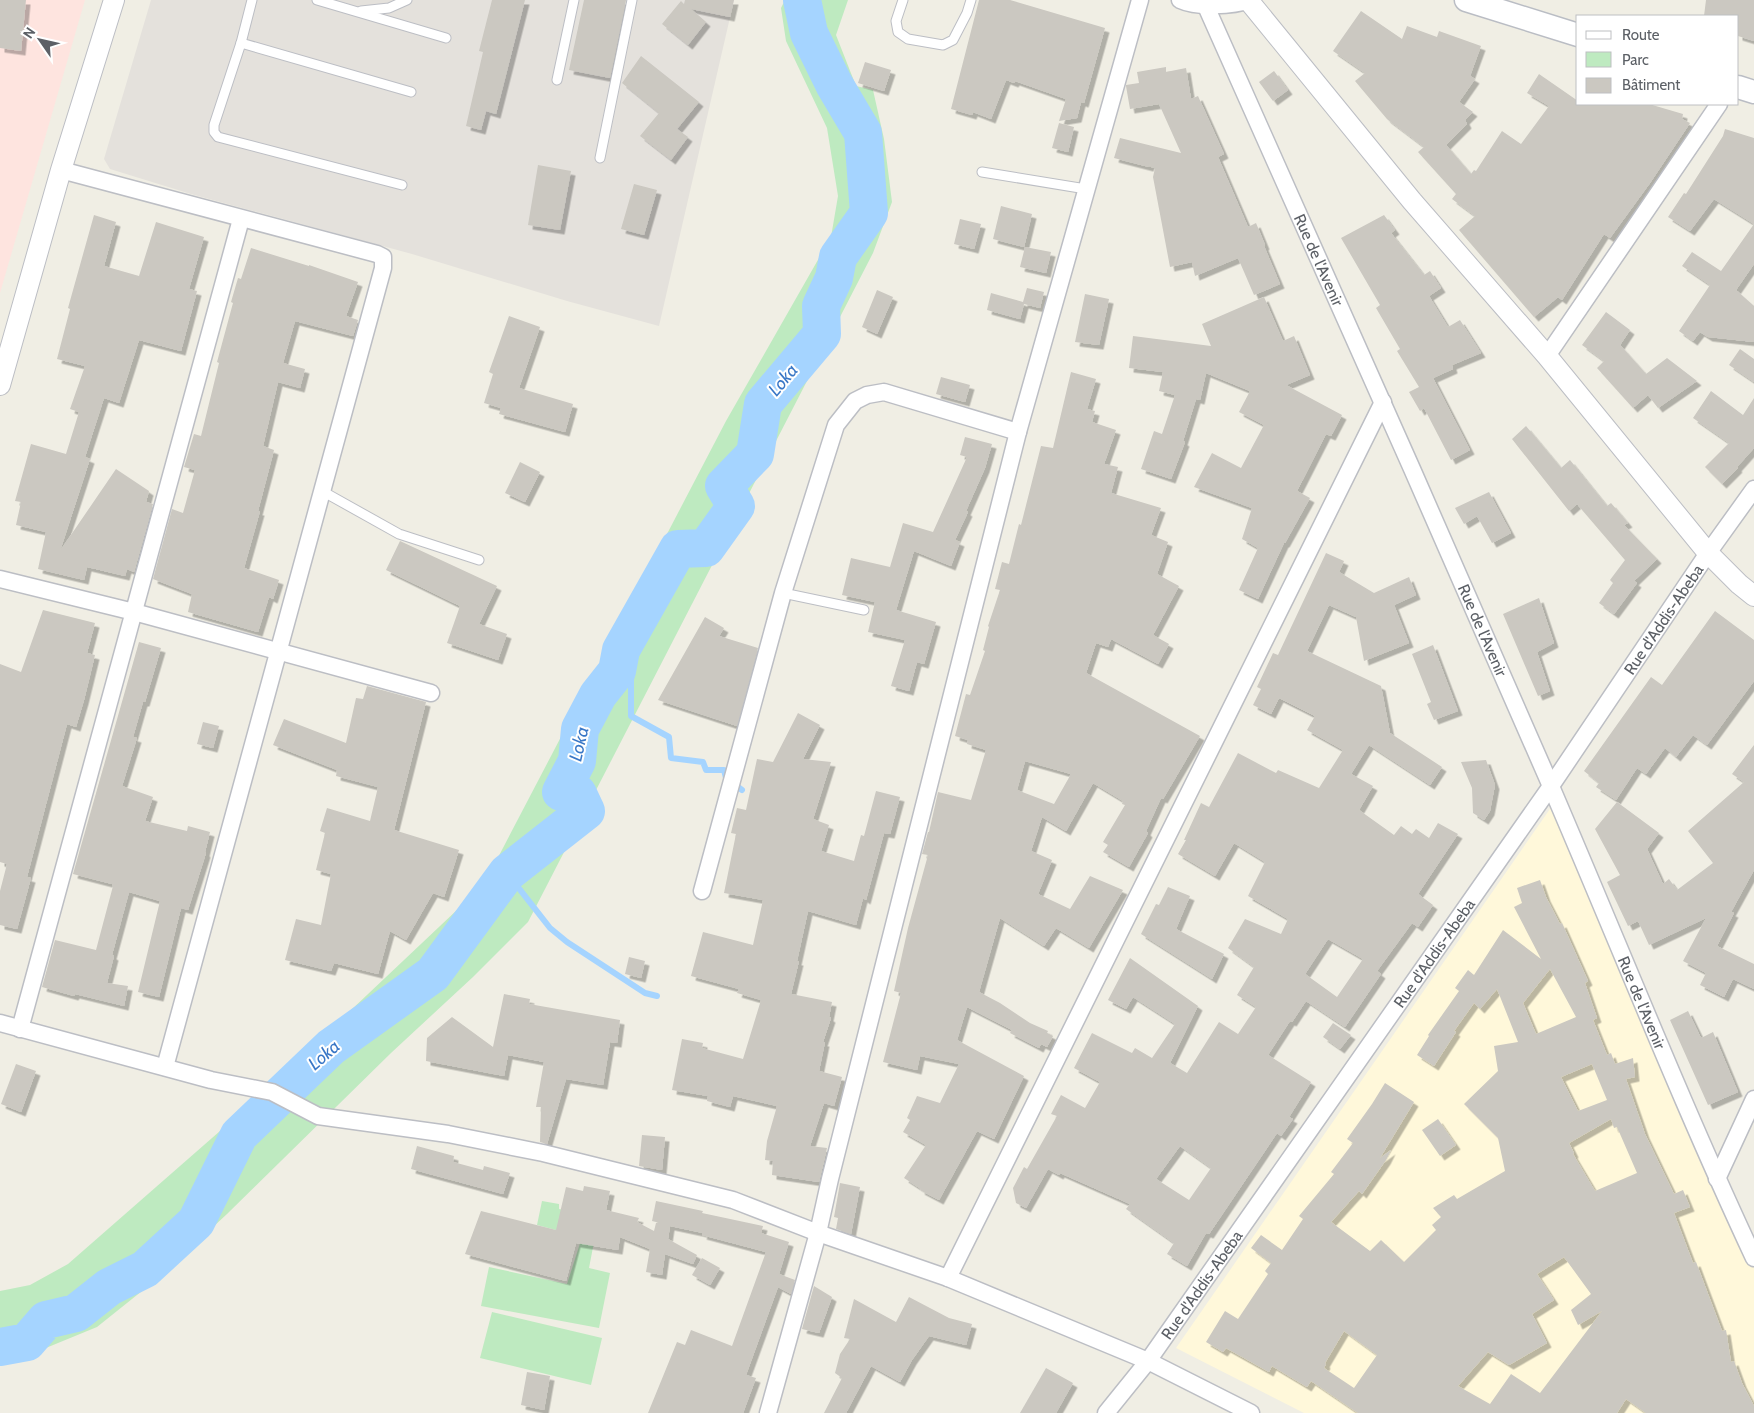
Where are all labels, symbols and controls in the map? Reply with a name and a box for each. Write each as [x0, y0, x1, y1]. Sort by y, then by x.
north arrow [15, 15, 65, 65]
legend [1576, 15, 1739, 105]
text: N [19, 24, 39, 42]
text: Route [1622, 26, 1660, 44]
text: Parc [1622, 51, 1649, 69]
text: Bâtiment [1622, 76, 1680, 94]
street label: Rue de l'Avenir [1290, 211, 1348, 310]
water label: Loka [763, 360, 803, 400]
street label: Rue d'Addis-Abeba [1620, 561, 1708, 678]
street label: Rue de l'Avenir [1454, 581, 1511, 680]
water label: Loka [564, 725, 594, 763]
street label: Rue d'Addis-Abeba [1390, 895, 1479, 1011]
street label: Rue de l'Avenir [1614, 953, 1670, 1053]
water label: Loka [304, 1035, 344, 1075]
street label: Rue d'Addis-Abeba [1157, 1227, 1247, 1343]

